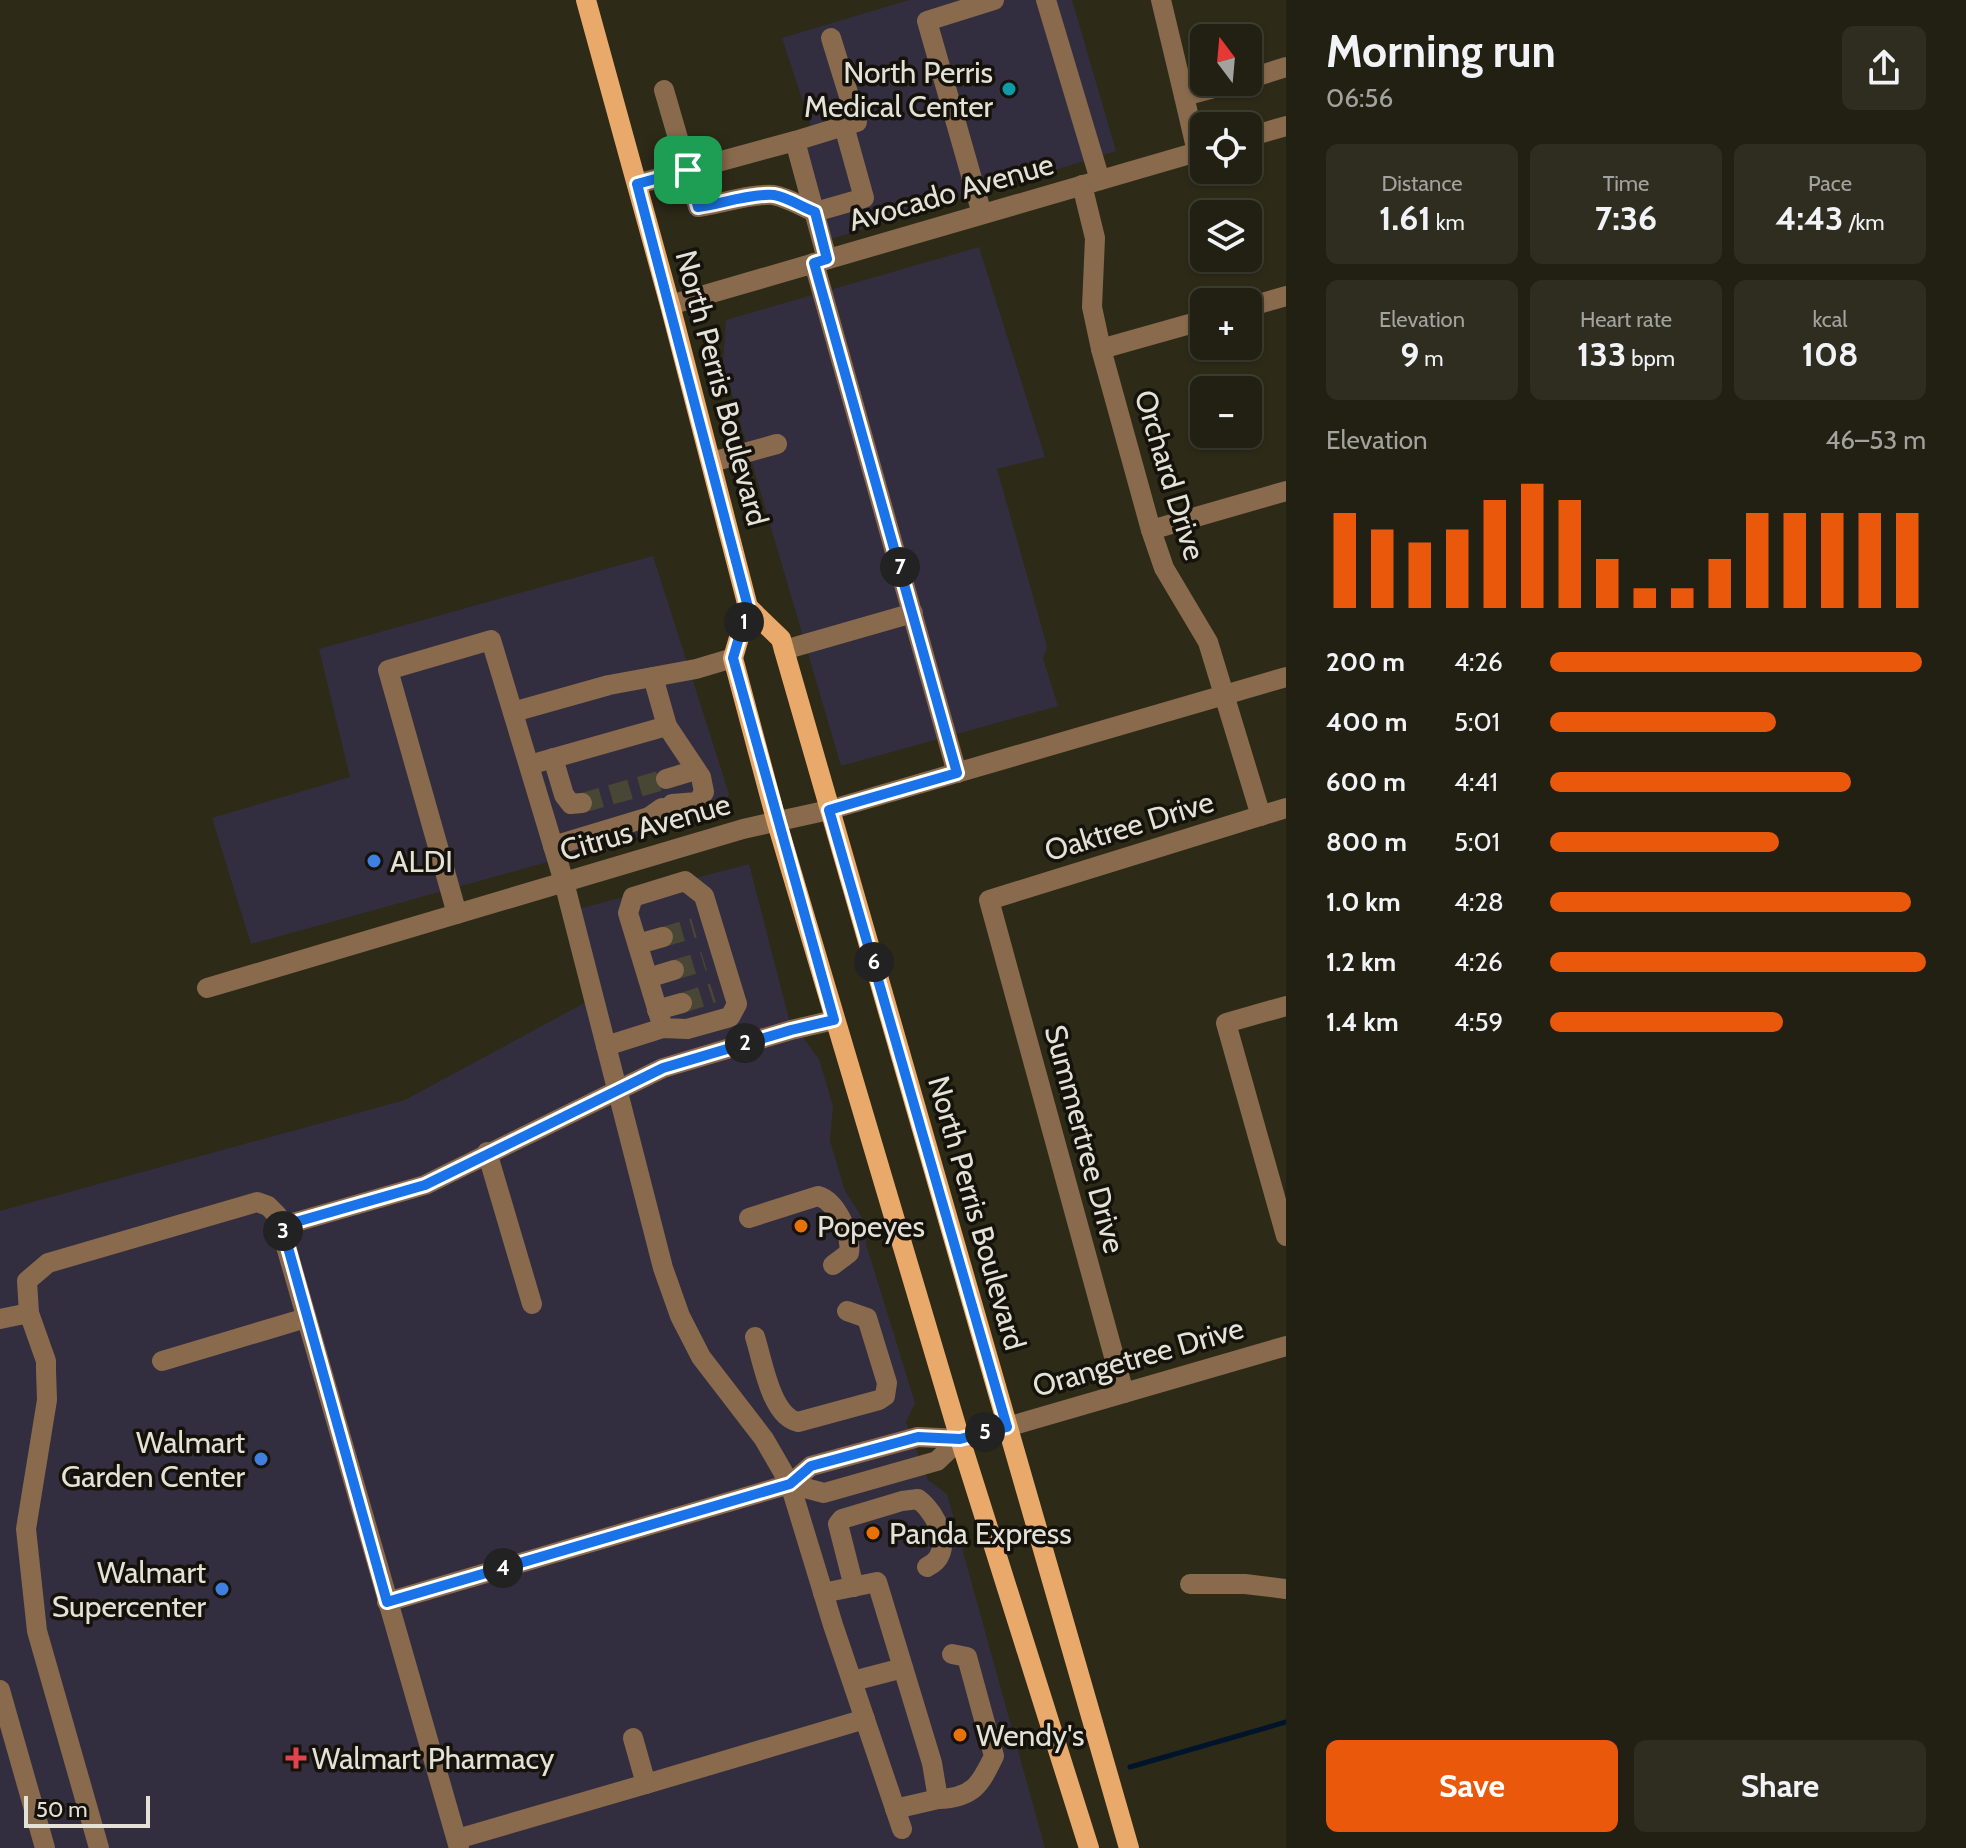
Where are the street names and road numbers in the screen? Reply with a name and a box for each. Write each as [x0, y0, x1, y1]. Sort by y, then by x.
street label: Avocado Avenue [844, 145, 1058, 239]
street label: North Perris Boulevard [667, 246, 777, 530]
street label: Orchard Drive [1127, 385, 1213, 565]
street label: Oaktree Drive [1040, 783, 1218, 869]
street label: Citrus Avenue [556, 785, 734, 869]
street label: Summertree Drive [1037, 1021, 1133, 1257]
street label: North Perris Boulevard [920, 1072, 1034, 1354]
street label: Orangetree Drive [1028, 1309, 1248, 1405]

